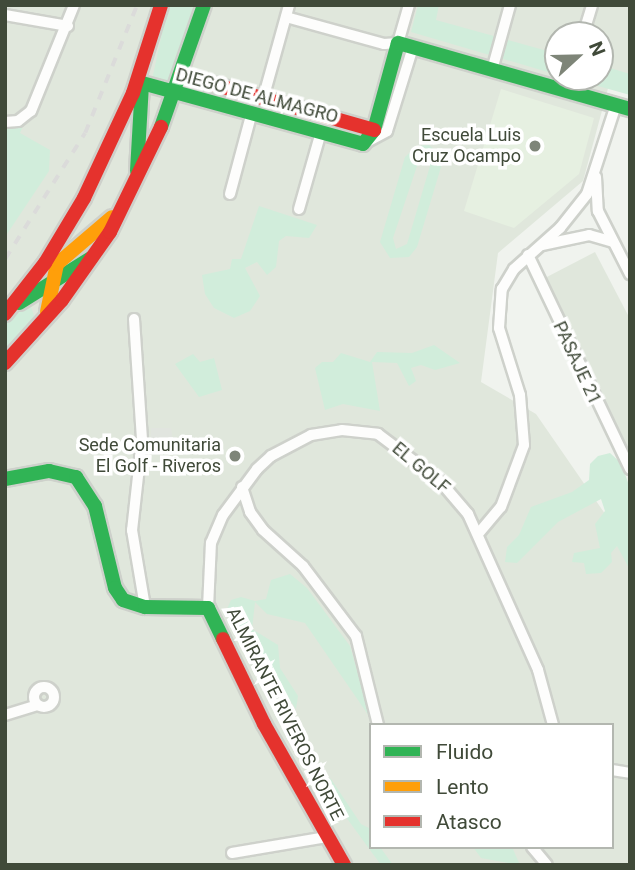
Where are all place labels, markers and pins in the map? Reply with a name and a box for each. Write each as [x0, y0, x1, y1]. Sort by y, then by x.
place label: Escuela Luis Cruz Ocampo [412, 125, 521, 168]
marker: Escuela Luis Cruz Ocampo [527, 138, 543, 154]
place label: Sede Comunitaria El Golf - Riveros [79, 435, 221, 478]
marker: Sede Comunitaria El Golf - Riveros [227, 448, 243, 464]

